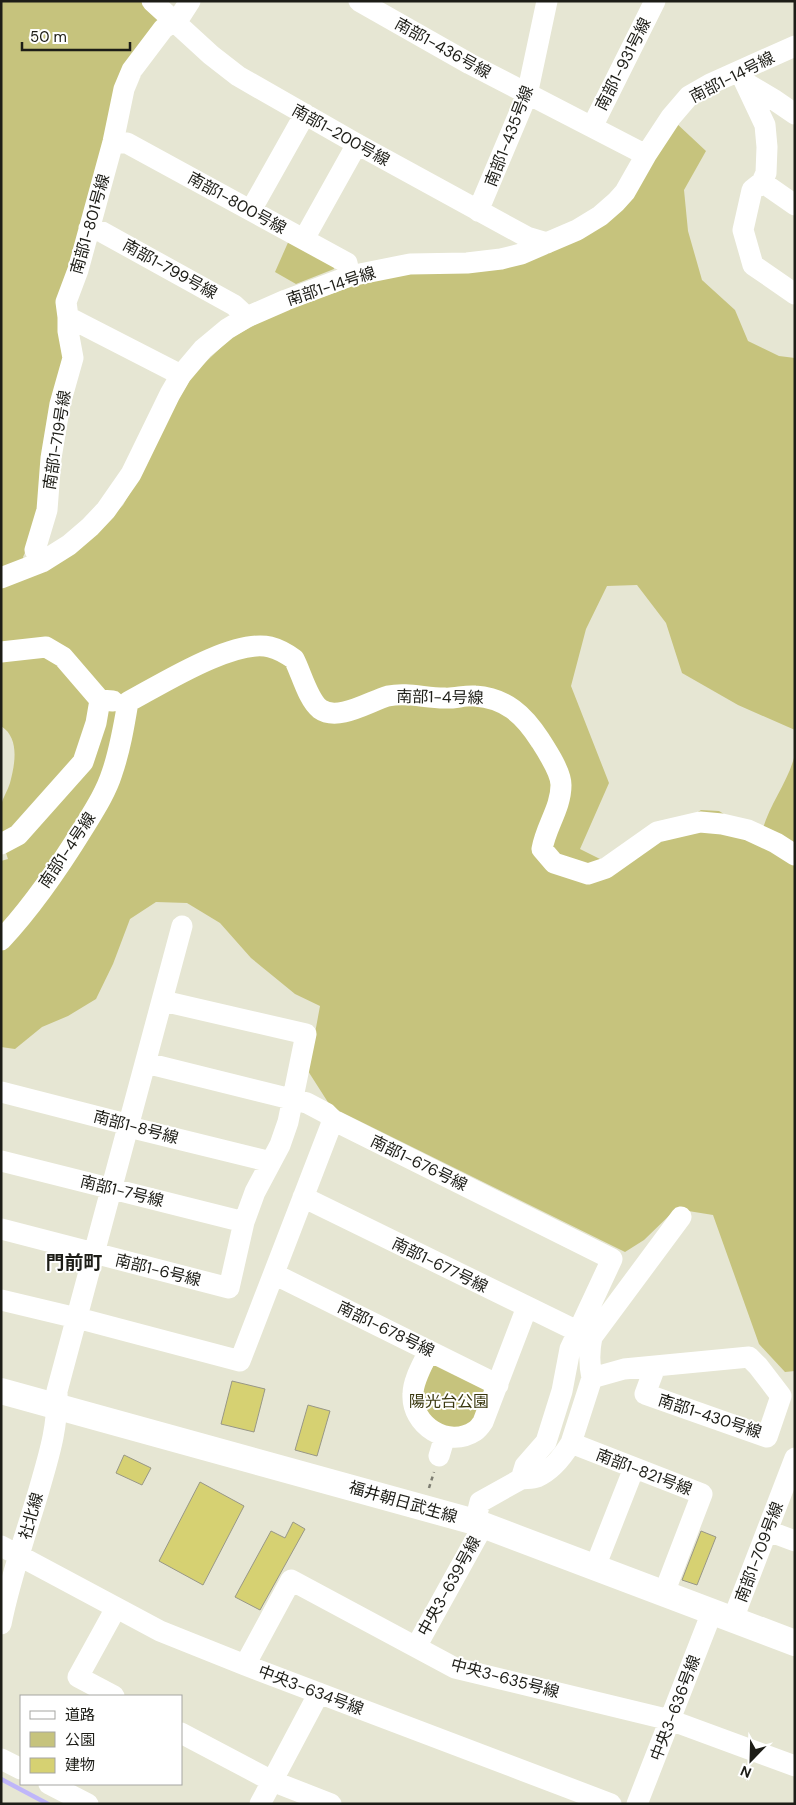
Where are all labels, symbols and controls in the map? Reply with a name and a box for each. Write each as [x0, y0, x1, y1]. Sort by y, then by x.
street label: 南部1-436号線 [391, 13, 495, 83]
street label: 南部1-931号線 [591, 14, 655, 114]
scale bar [22, 20, 130, 52]
text: 50 m [30, 27, 67, 47]
street label: 南部1-14号線 [686, 47, 778, 107]
street label: 南部1-435号線 [480, 82, 538, 190]
street label: 南部1-200号線 [288, 99, 394, 171]
street label: 南部1-800号線 [184, 167, 290, 239]
street label: 南部1-801号線 [66, 171, 114, 277]
street label: 南部1-799号線 [119, 234, 221, 304]
street label: 南部1-14号線 [284, 262, 378, 310]
street label: 南部1-719号線 [39, 389, 75, 491]
street label: 南部1-4号線 [396, 686, 484, 708]
street label: 南部1-4号線 [34, 808, 100, 892]
street label: 南部1-8号線 [91, 1106, 181, 1148]
street label: 南部1-676号線 [367, 1130, 471, 1196]
street label: 南部1-7号線 [78, 1170, 166, 1212]
street label: 南部1-677号線 [388, 1233, 492, 1297]
street label: 南部1-6号線 [113, 1249, 203, 1291]
district label: 門前町 [45, 1250, 103, 1275]
street label: 南部1-678号線 [334, 1296, 438, 1362]
street label: 南部1-430号線 [656, 1389, 764, 1443]
park label: 陽光台公園 [409, 1391, 489, 1412]
street label: 南部1-821号線 [593, 1444, 695, 1500]
street label: 福井朝日武生線 [346, 1476, 460, 1528]
street label: 社北線 [14, 1490, 48, 1542]
street label: 南部1-709号線 [730, 1499, 788, 1605]
street label: 中央3-639号線 [413, 1532, 485, 1640]
street label: 中央3-636号線 [645, 1652, 705, 1764]
street label: 中央3-635号線 [448, 1653, 562, 1703]
street label: 中央3-634号線 [255, 1660, 367, 1720]
legend [20, 1695, 182, 1785]
text: 道路 [65, 1705, 95, 1725]
text: 公園 [65, 1730, 95, 1750]
north arrow [726, 1735, 776, 1785]
text: 建物 [65, 1755, 95, 1775]
text: N [738, 1762, 754, 1782]

